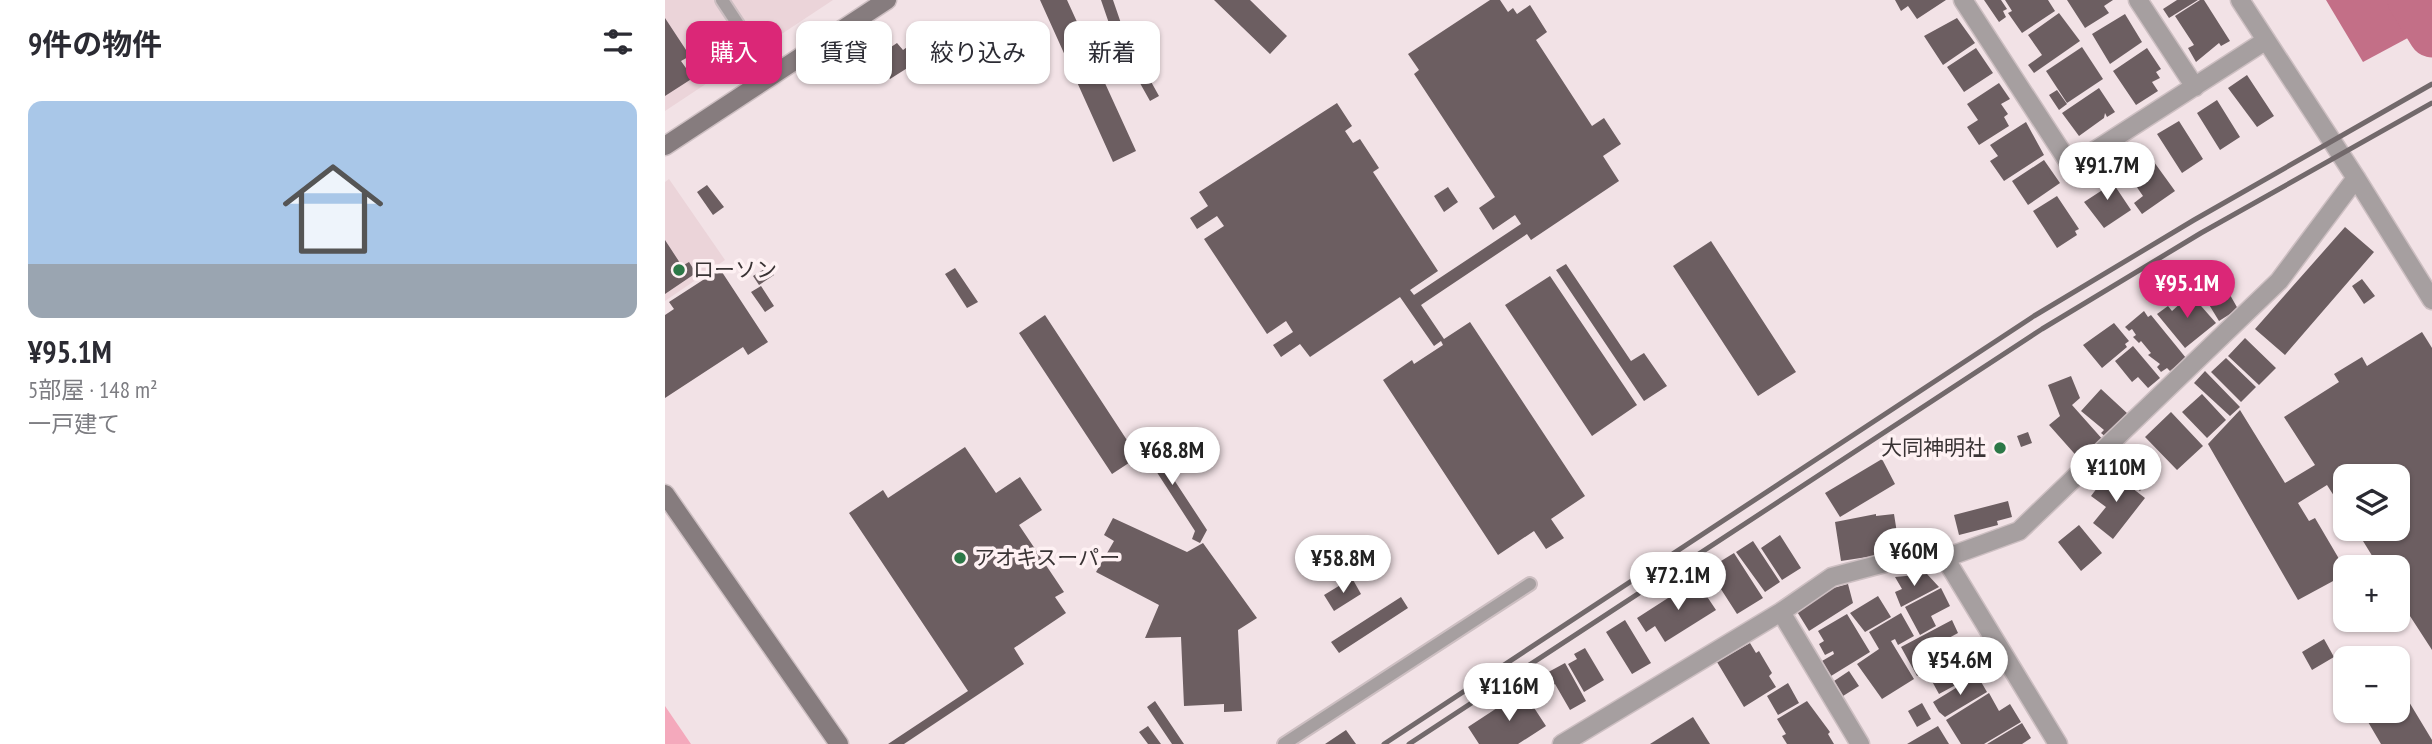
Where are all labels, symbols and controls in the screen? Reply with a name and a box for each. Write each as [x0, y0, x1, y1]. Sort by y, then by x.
chip: 購入 [686, 21, 782, 84]
chip: 賃貸 [796, 21, 892, 84]
chip: 絞り込み [906, 21, 1050, 84]
chip: 新着 [1064, 21, 1160, 84]
icon: filters [599, 23, 637, 61]
text: 9件の物件 [28, 24, 162, 63]
pin: ¥91.7M [2050, 142, 2164, 202]
icon: home [270, 146, 396, 272]
text: ¥91.7M [2075, 150, 2139, 179]
place label: ローソン [693, 256, 777, 283]
pin: ¥95.1M [2130, 260, 2244, 320]
marker: ローソン [671, 262, 687, 278]
text: ¥95.1M [2155, 268, 2219, 297]
text: ¥95.1M [28, 332, 112, 371]
text: 5部屋 · 148 m² [28, 375, 158, 404]
text: 一戸建て [28, 409, 120, 438]
pin: ¥68.8M [1115, 428, 1229, 487]
place label: 大同神明社 [1881, 434, 1986, 461]
text: ¥68.8M [1140, 435, 1204, 464]
marker: 大同神明社 [1992, 440, 2008, 456]
pin: ¥110M [2067, 444, 2165, 504]
text: ¥110M [2086, 452, 2146, 481]
map controls [2333, 464, 2410, 723]
button: layers [2333, 464, 2410, 541]
pin: ¥60M [1873, 528, 1955, 588]
pin: ¥58.8M [1286, 536, 1400, 595]
text: ¥60M [1890, 536, 1938, 565]
text: ¥58.8M [1311, 543, 1375, 572]
place label: アオキスーパー [974, 544, 1120, 571]
marker: アオキスーパー [952, 550, 968, 566]
pin: ¥72.1M [1621, 552, 1735, 612]
button: + [2333, 555, 2410, 632]
text: ¥72.1M [1646, 560, 1710, 589]
pin: ¥54.6M [1903, 638, 2017, 697]
text: ¥54.6M [1928, 645, 1992, 674]
button: − [2333, 646, 2410, 723]
pin: ¥116M [1460, 664, 1558, 723]
text: ¥116M [1479, 671, 1539, 700]

